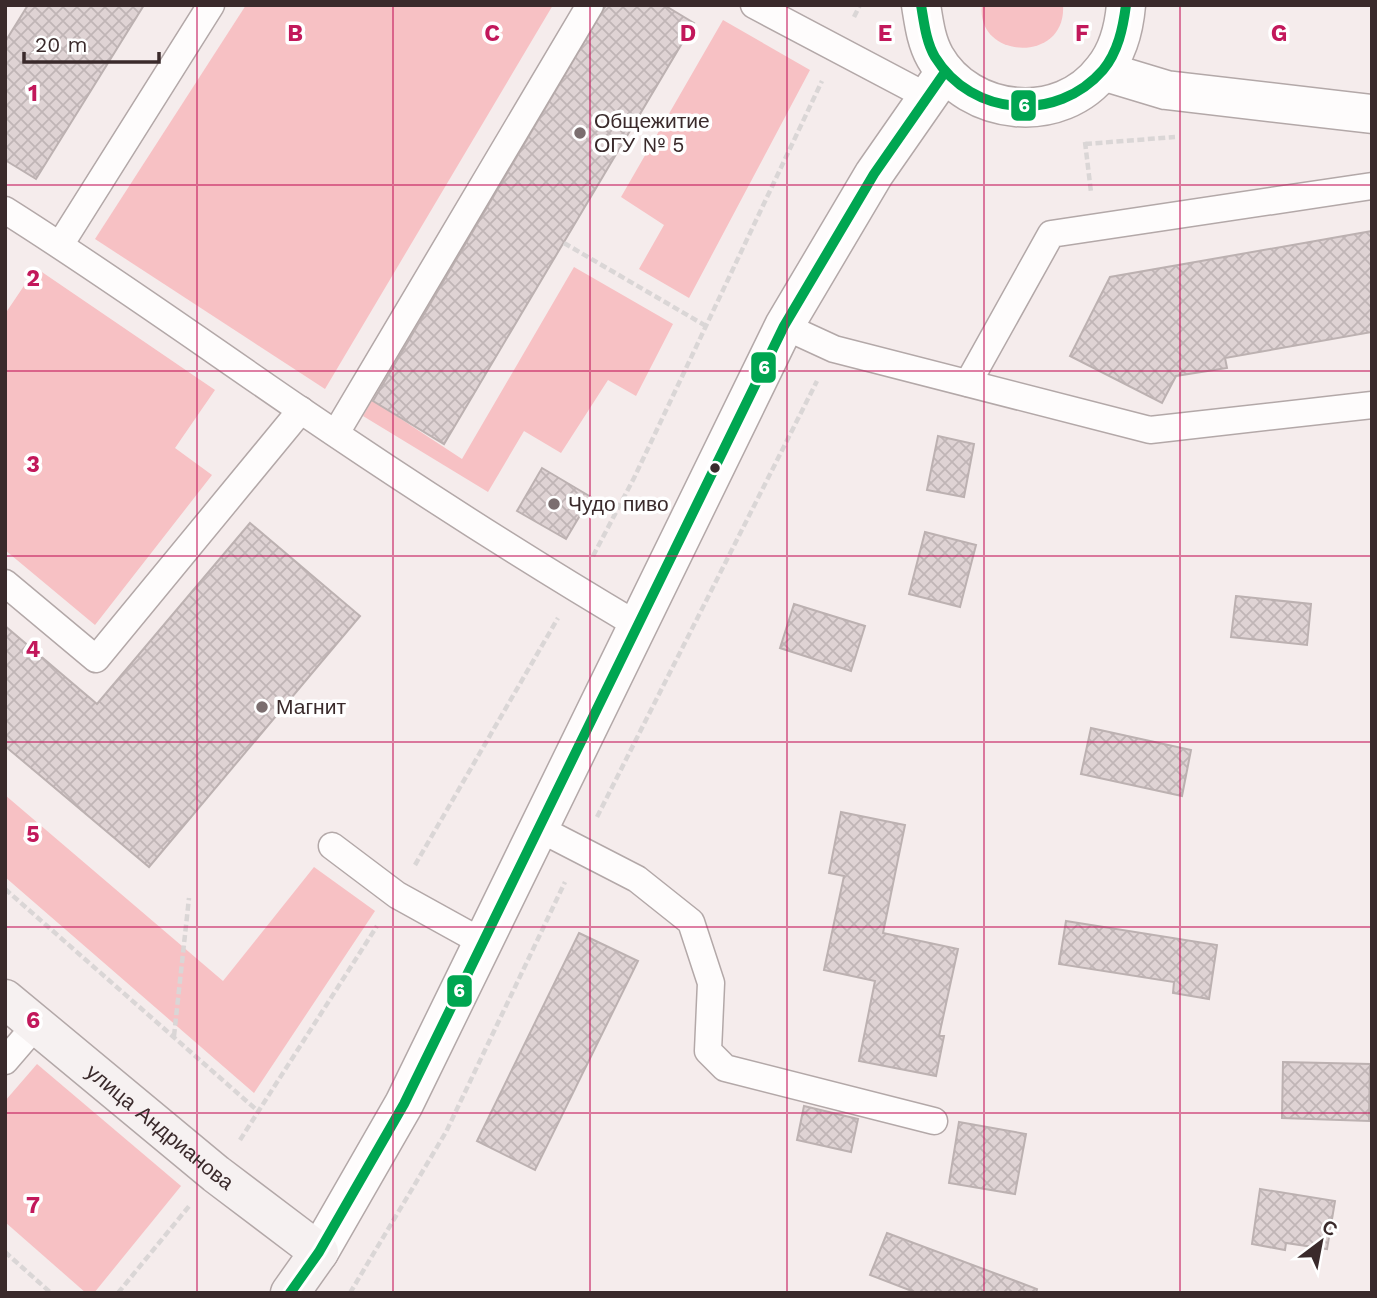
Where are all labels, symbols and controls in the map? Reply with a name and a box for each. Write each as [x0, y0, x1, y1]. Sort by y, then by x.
text: B [287, 20, 303, 47]
text: C [484, 20, 500, 47]
text: D [680, 20, 696, 47]
text: E [878, 20, 892, 47]
text: F [1075, 20, 1089, 47]
text: G [1271, 20, 1287, 47]
scale bar [24, 21, 159, 65]
text: 20 m [35, 32, 87, 57]
text: 1 [28, 80, 38, 107]
line badge: 6 [1010, 89, 1037, 122]
text: 6 [1018, 94, 1030, 117]
place label: Общежитие ОГУ № 5 [594, 108, 710, 157]
marker: Общежитие ОГУ № 5 [572, 125, 588, 141]
text: 2 [26, 265, 40, 292]
line badge: 6 [750, 351, 777, 384]
text: 6 [758, 356, 770, 379]
text: 3 [26, 451, 40, 478]
unlabelled marker [708, 461, 722, 475]
place label: Чудо пиво [568, 491, 669, 516]
marker: Чудо пиво [546, 496, 562, 512]
text: 4 [26, 636, 41, 663]
place label: Магнит [276, 694, 346, 719]
marker: Магнит [254, 699, 270, 715]
text: 5 [26, 821, 40, 848]
line badge: 6 [446, 974, 473, 1008]
text: 6 [453, 979, 465, 1002]
text: 6 [26, 1007, 40, 1034]
street label: улица Андрианова [81, 1059, 239, 1195]
text: 7 [26, 1192, 40, 1219]
north arrow [1286, 1207, 1356, 1277]
text: С [1318, 1215, 1342, 1242]

